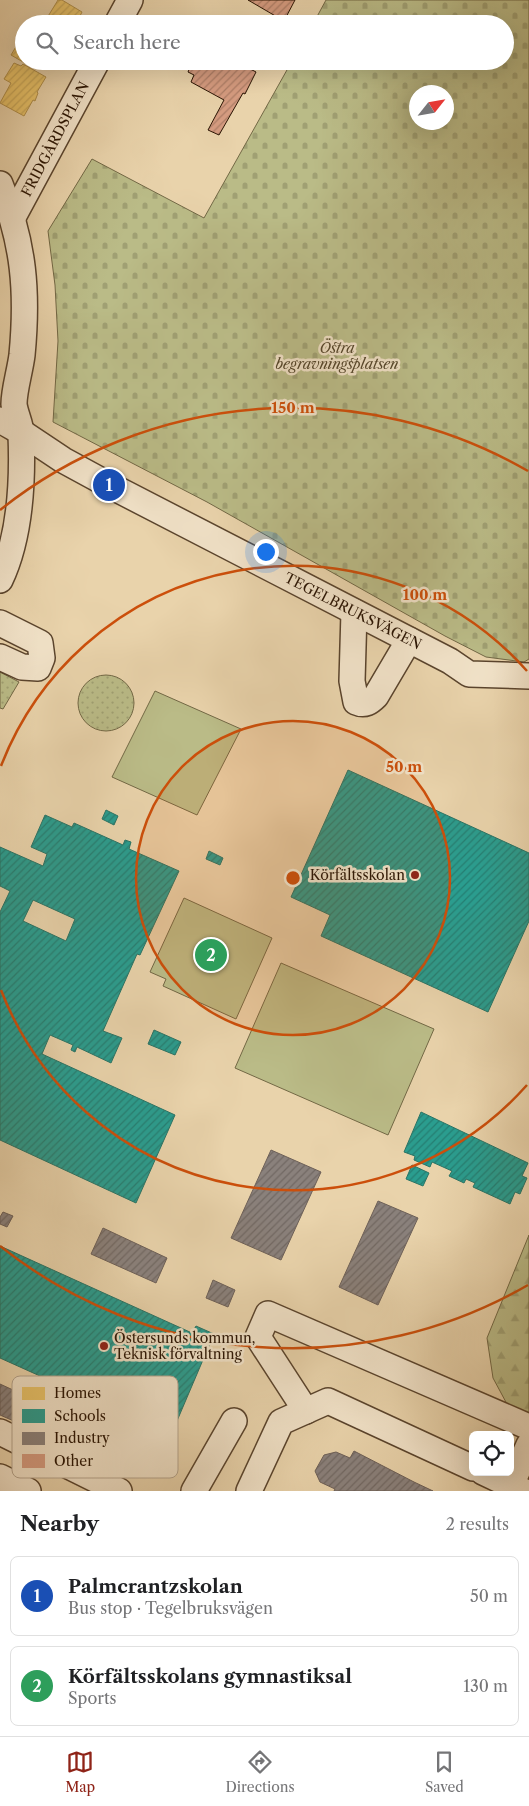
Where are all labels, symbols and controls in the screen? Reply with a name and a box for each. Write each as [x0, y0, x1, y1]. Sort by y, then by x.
search box [15, 15, 514, 70]
icon: search [33, 29, 61, 57]
text: Search here [73, 31, 181, 54]
street label: FRIDGÅRDSPLAN [16, 78, 93, 200]
north arrow [409, 85, 454, 130]
park label: Östra begravningsplatsen [275, 338, 399, 373]
text: 150 m [271, 398, 315, 417]
pin: 1 [93, 466, 125, 504]
your location [253, 539, 279, 565]
street label: TEGELBRUKSVÄGEN [281, 569, 425, 654]
text: 100 m [403, 585, 447, 604]
text: 50 m [386, 757, 422, 776]
place label: Körfältsskolan [310, 866, 405, 884]
centre of rings [284, 869, 302, 887]
marker: Körfältsskolan [409, 869, 421, 881]
pin: 2 [195, 936, 227, 974]
place label: Östersunds kommun, Teknisk förvaltning [114, 1329, 255, 1363]
marker: Östersunds kommun, Teknisk förvaltning [98, 1340, 110, 1352]
legend [12, 1376, 178, 1478]
text: Homes [54, 1384, 101, 1402]
text: Schools [54, 1407, 106, 1425]
text: Industry [54, 1429, 110, 1447]
map controls [469, 1431, 514, 1476]
button: locate [469, 1431, 514, 1476]
text: Other [54, 1452, 93, 1470]
text: Nearby [20, 1511, 99, 1536]
text: 2 results [446, 1514, 509, 1534]
text: Palmcrantzskolan [68, 1575, 243, 1598]
text: 1 [33, 1586, 41, 1606]
text: 50 m [470, 1586, 508, 1606]
text: Bus stop · Tegelbruksvägen [68, 1598, 273, 1618]
text: Körfältsskolans gymnastiksal [68, 1665, 352, 1688]
text: 2 [32, 1676, 42, 1696]
text: 130 m [463, 1676, 508, 1696]
text: Sports [68, 1688, 117, 1708]
tab: Map [65, 1748, 95, 1796]
tab: Directions [225, 1748, 295, 1796]
tab: Saved [425, 1748, 464, 1796]

